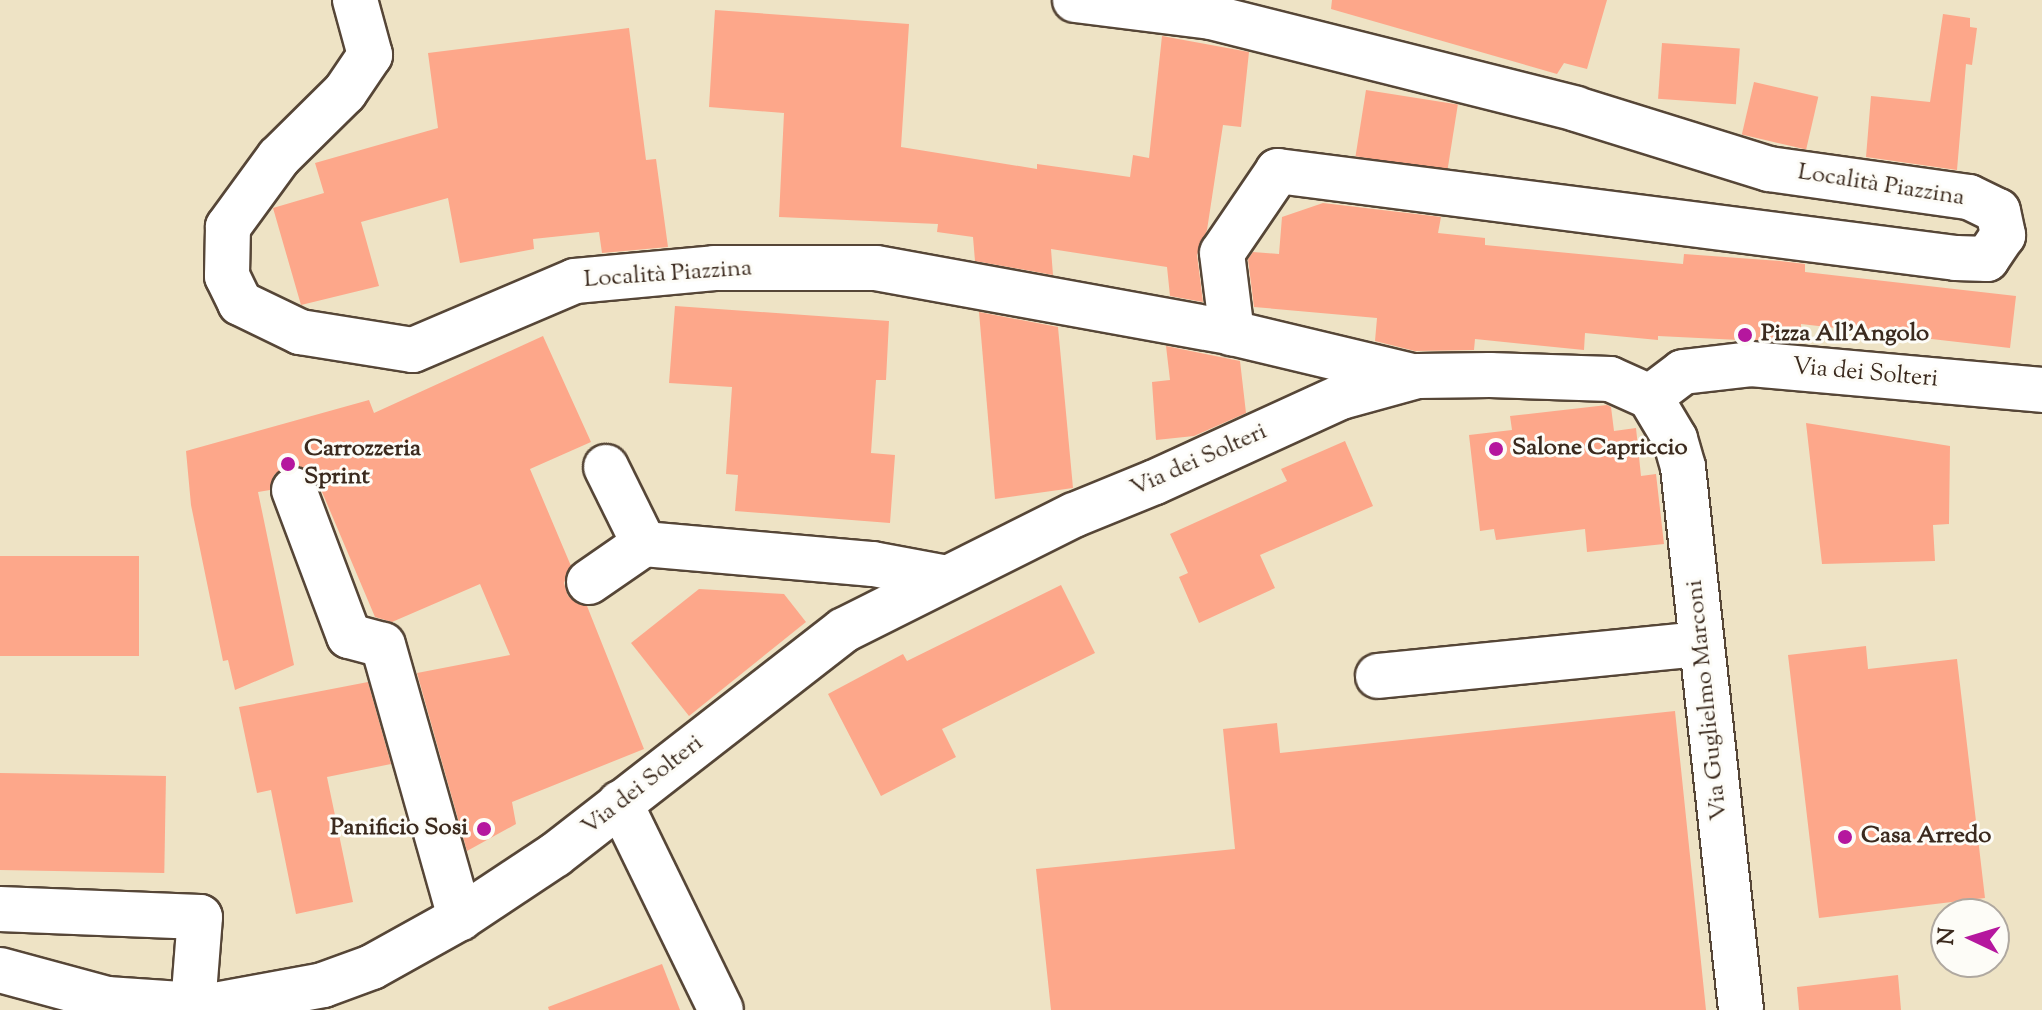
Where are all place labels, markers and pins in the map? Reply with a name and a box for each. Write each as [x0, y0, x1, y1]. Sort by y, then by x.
place label: Pizza All'Angolo [1761, 321, 1929, 349]
marker: Pizza All'Angolo [1736, 326, 1754, 344]
place label: Salone Capriccio [1512, 435, 1688, 463]
place label: Carrozzeria Sprint [304, 436, 421, 492]
marker: Salone Capriccio [1487, 440, 1505, 458]
marker: Carrozzeria Sprint [279, 455, 297, 473]
place label: Panificio Sosi [330, 815, 468, 843]
marker: Panificio Sosi [475, 820, 493, 838]
place label: Casa Arredo [1861, 823, 1991, 851]
marker: Casa Arredo [1836, 828, 1854, 846]

